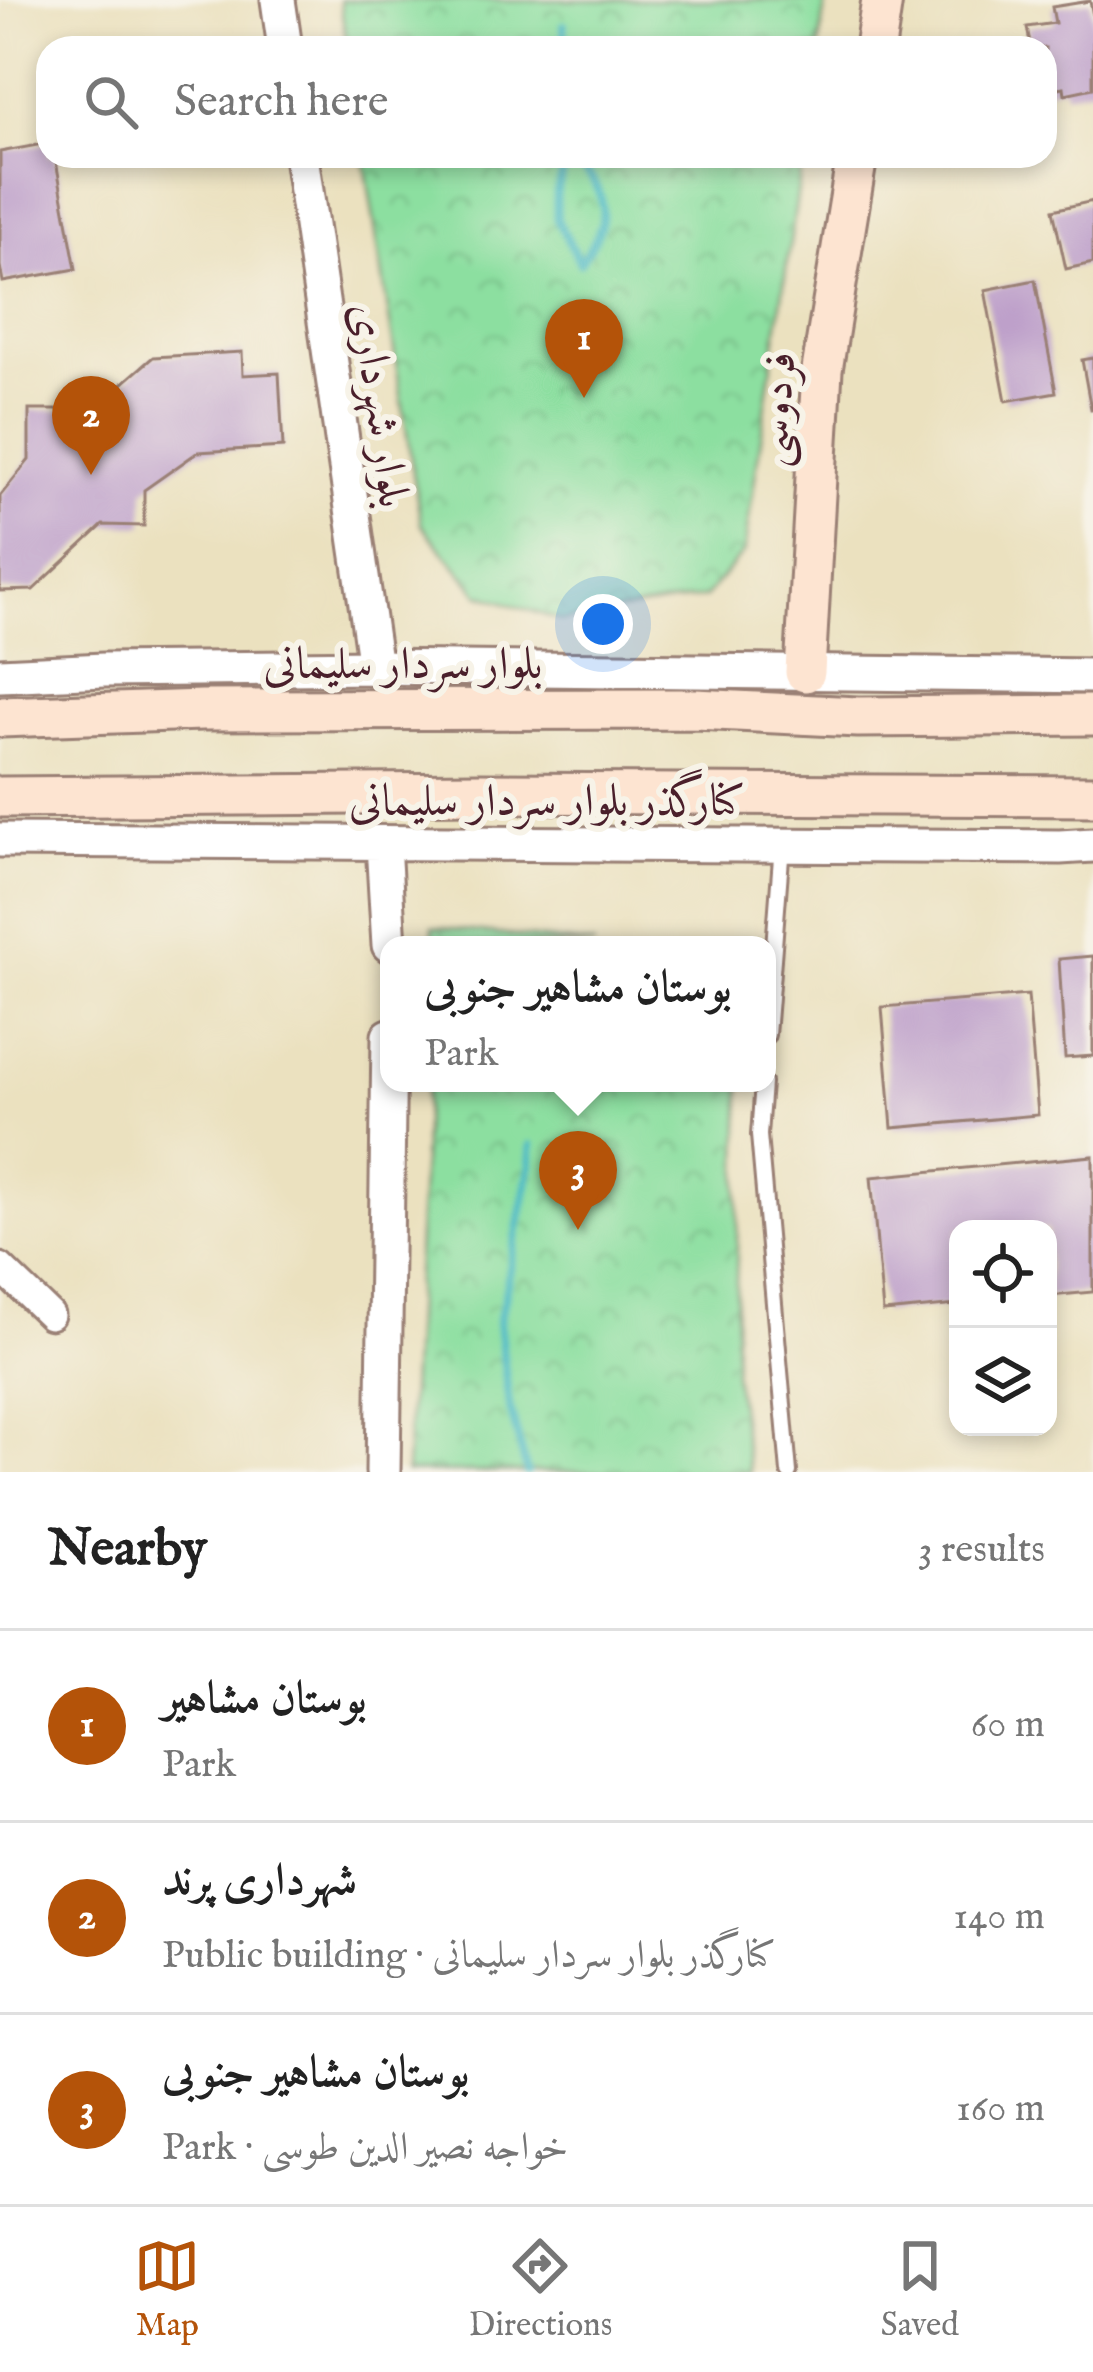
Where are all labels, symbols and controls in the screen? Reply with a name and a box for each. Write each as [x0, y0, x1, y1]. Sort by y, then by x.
search box [36, 36, 1057, 168]
icon: search [78, 69, 144, 135]
text: Search here [174, 74, 388, 131]
pin: 1 [545, 299, 623, 398]
street label: بلوار شهرداری [336, 300, 421, 511]
street label: فردوسی [744, 349, 811, 469]
pin: 2 [52, 376, 130, 475]
your location [573, 594, 633, 654]
street label: بلوار سردار سلیمانی [263, 637, 543, 694]
street label: کنارگذر بلوار سردار سلیمانی [349, 768, 745, 831]
popup [380, 936, 776, 1092]
text: بوستان مشاهیر جنوبی [424, 960, 732, 1017]
text: Park [424, 1030, 498, 1079]
pin: 3 [539, 1131, 617, 1230]
map controls [949, 1220, 1057, 1436]
button: locate [949, 1220, 1057, 1328]
button: layers [949, 1328, 1057, 1436]
text: Nearby [48, 1518, 207, 1583]
text: 3 results [918, 1526, 1045, 1575]
text: بوستان مشاهیر [162, 1671, 367, 1728]
text: 1 [80, 1701, 94, 1750]
text: 60 m [971, 1701, 1045, 1750]
text: Park [162, 1741, 236, 1790]
text: شهرداری پرند [162, 1853, 357, 1910]
text: 2 [78, 1893, 96, 1942]
text: 140 m [954, 1893, 1045, 1942]
text: Public building · کنارگذر بلوار سردار سلیمانی [162, 1932, 776, 1981]
text: بوستان مشاهیر جنوبی [162, 2045, 469, 2102]
text: 3 [80, 2085, 94, 2134]
text: 160 m [956, 2085, 1045, 2134]
text: Park · خواجه نصیر الدین طوسی [162, 2124, 568, 2173]
tab: Map [134, 2233, 200, 2347]
tab: Directions [469, 2233, 612, 2347]
tab: Saved [881, 2233, 959, 2347]

